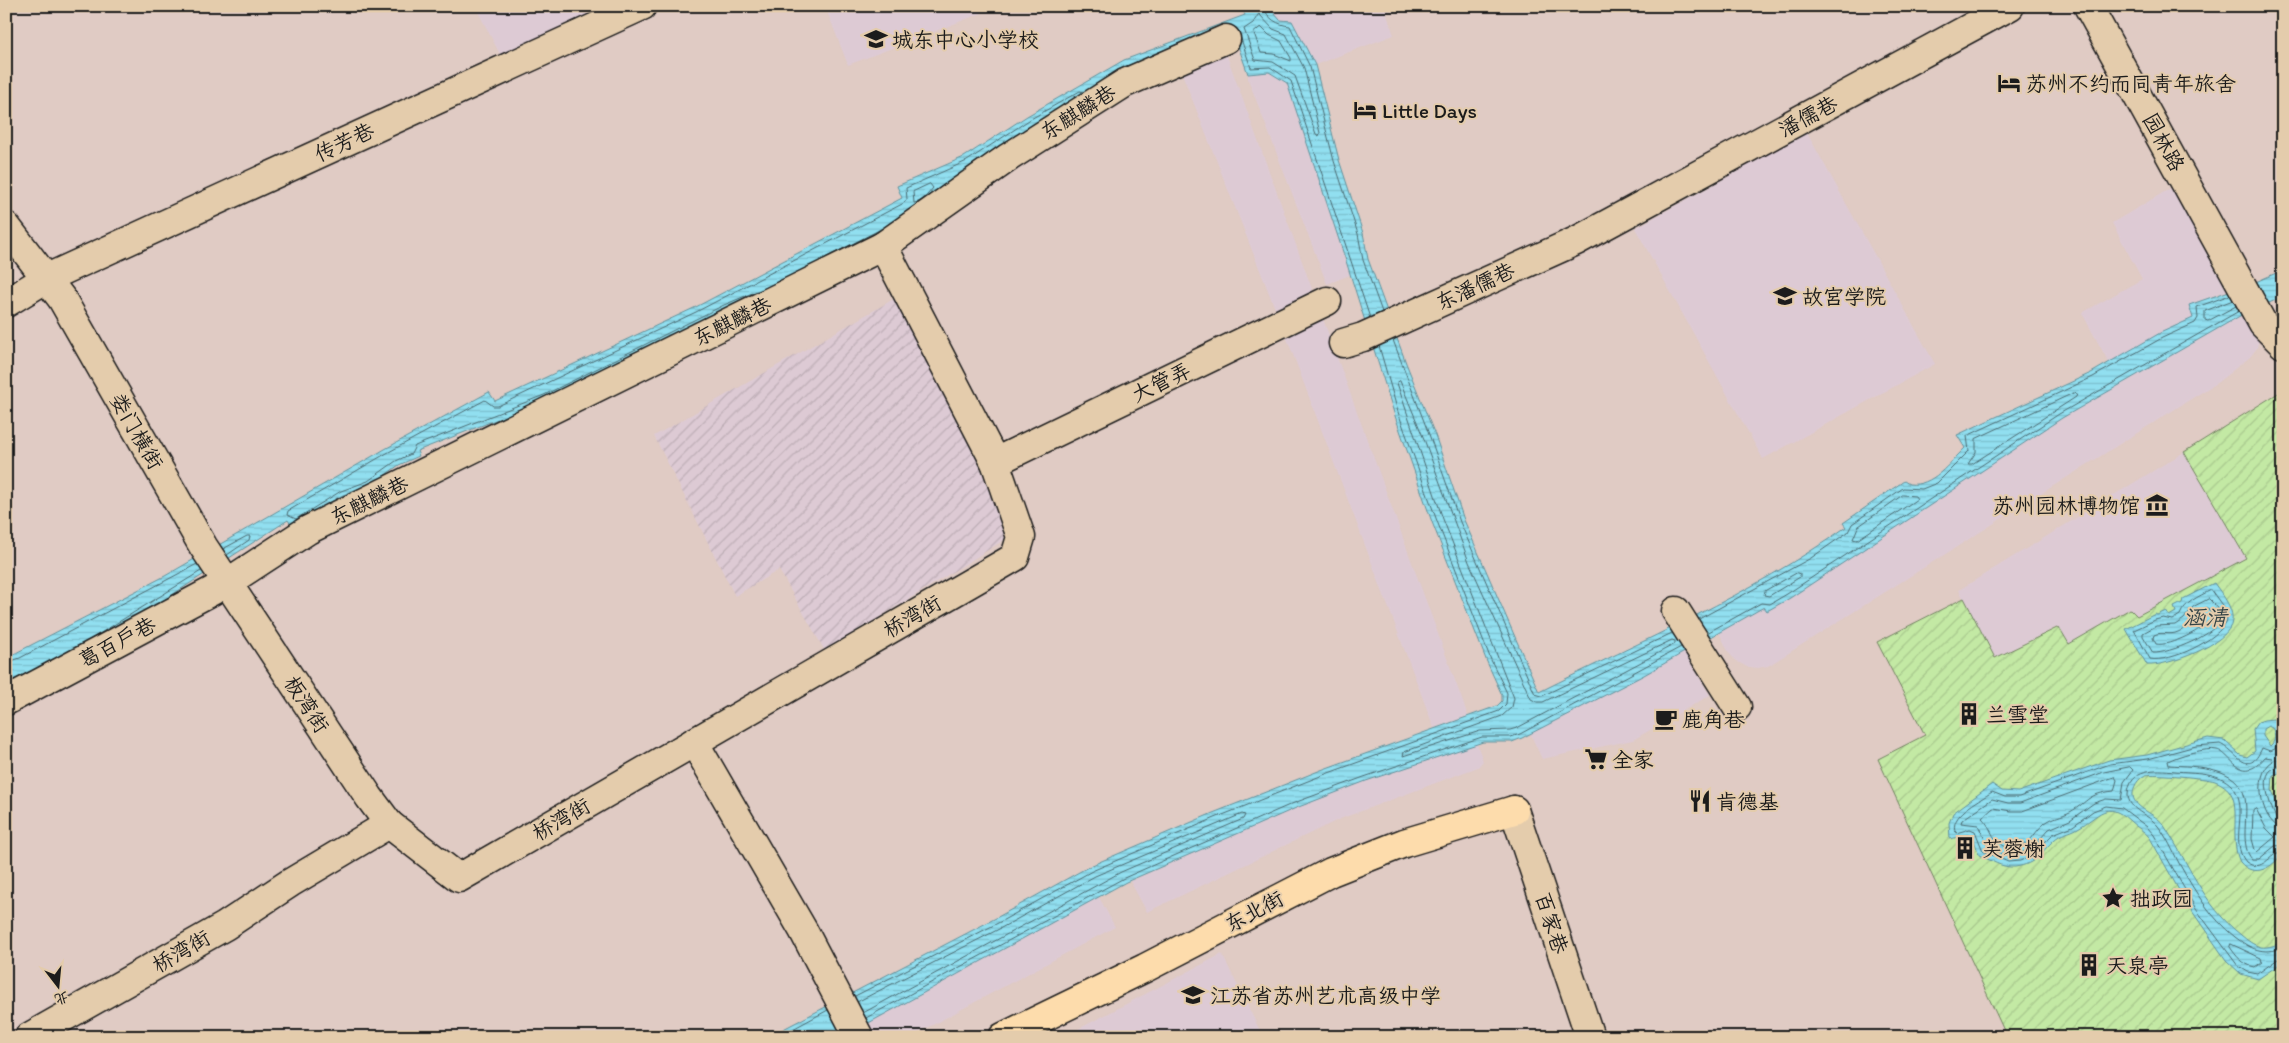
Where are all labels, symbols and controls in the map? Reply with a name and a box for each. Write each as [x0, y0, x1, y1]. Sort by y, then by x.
school or university icon: 城东中心小学校 [863, 26, 889, 52]
place label: 城东中心小学校 [892, 27, 1039, 52]
hotel icon: 苏州不约而同青年旅舍 [1996, 70, 2022, 96]
place label: 苏州不约而同青年旅舍 [2026, 71, 2236, 96]
street label: 东麒麟巷 [1036, 79, 1120, 145]
street label: 潘儒巷 [1774, 90, 1842, 142]
hotel icon: Little Days [1352, 97, 1378, 123]
place label: Little Days [1382, 98, 1477, 123]
street label: 园林路 [2138, 108, 2190, 176]
street label: 传芳巷 [310, 117, 378, 167]
street label: 东潘儒巷 [1432, 257, 1518, 315]
school or university icon: 故宫学院 [1772, 283, 1798, 309]
place label: 故宫学院 [1802, 284, 1886, 309]
street label: 东麒麟巷 [689, 291, 775, 351]
street label: 大管弄 [1127, 357, 1195, 407]
street label: 娄门横街 [105, 388, 169, 474]
street label: 东麒麟巷 [326, 470, 412, 530]
museum icon: 苏州园林博物馆 [2144, 492, 2170, 518]
place label: 苏州园林博物馆 [1993, 493, 2140, 518]
street label: 桥湾街 [878, 589, 946, 643]
water label: 涵清 [2183, 604, 2229, 631]
street label: 葛百户巷 [74, 611, 160, 673]
street label: 板湾街 [279, 671, 335, 737]
building icon: 兰雪堂 [1956, 701, 1982, 727]
place label: 兰雪堂 [1986, 702, 2049, 727]
cafe icon: 鹿角巷 [1653, 706, 1679, 732]
place label: 鹿角巷 [1682, 707, 1745, 732]
supermarket icon: 全家 [1583, 746, 1609, 772]
place label: 全家 [1612, 747, 1654, 772]
restaurant icon: 肯德基 [1687, 788, 1713, 814]
place label: 肯德基 [1716, 789, 1779, 814]
street label: 桥湾街 [527, 792, 595, 846]
building icon: 芙蓉榭 [1952, 835, 1978, 861]
place label: 芙蓉榭 [1982, 836, 2045, 861]
street label: 东北街 [1220, 885, 1288, 937]
place icon: 拙政园 [2100, 885, 2126, 911]
place label: 拙政园 [2130, 886, 2193, 911]
street label: 百家巷 [1530, 889, 1574, 957]
street label: 桥湾街 [147, 924, 215, 978]
building icon: 天泉亭 [2076, 952, 2102, 978]
place label: 天泉亭 [2106, 953, 2169, 978]
north arrow [32, 960, 82, 1010]
school or university icon: 江苏省苏州艺术高级中学 [1180, 982, 1206, 1008]
place label: 江苏省苏州艺术高级中学 [1210, 983, 1441, 1008]
text: 北 [52, 988, 71, 1008]

